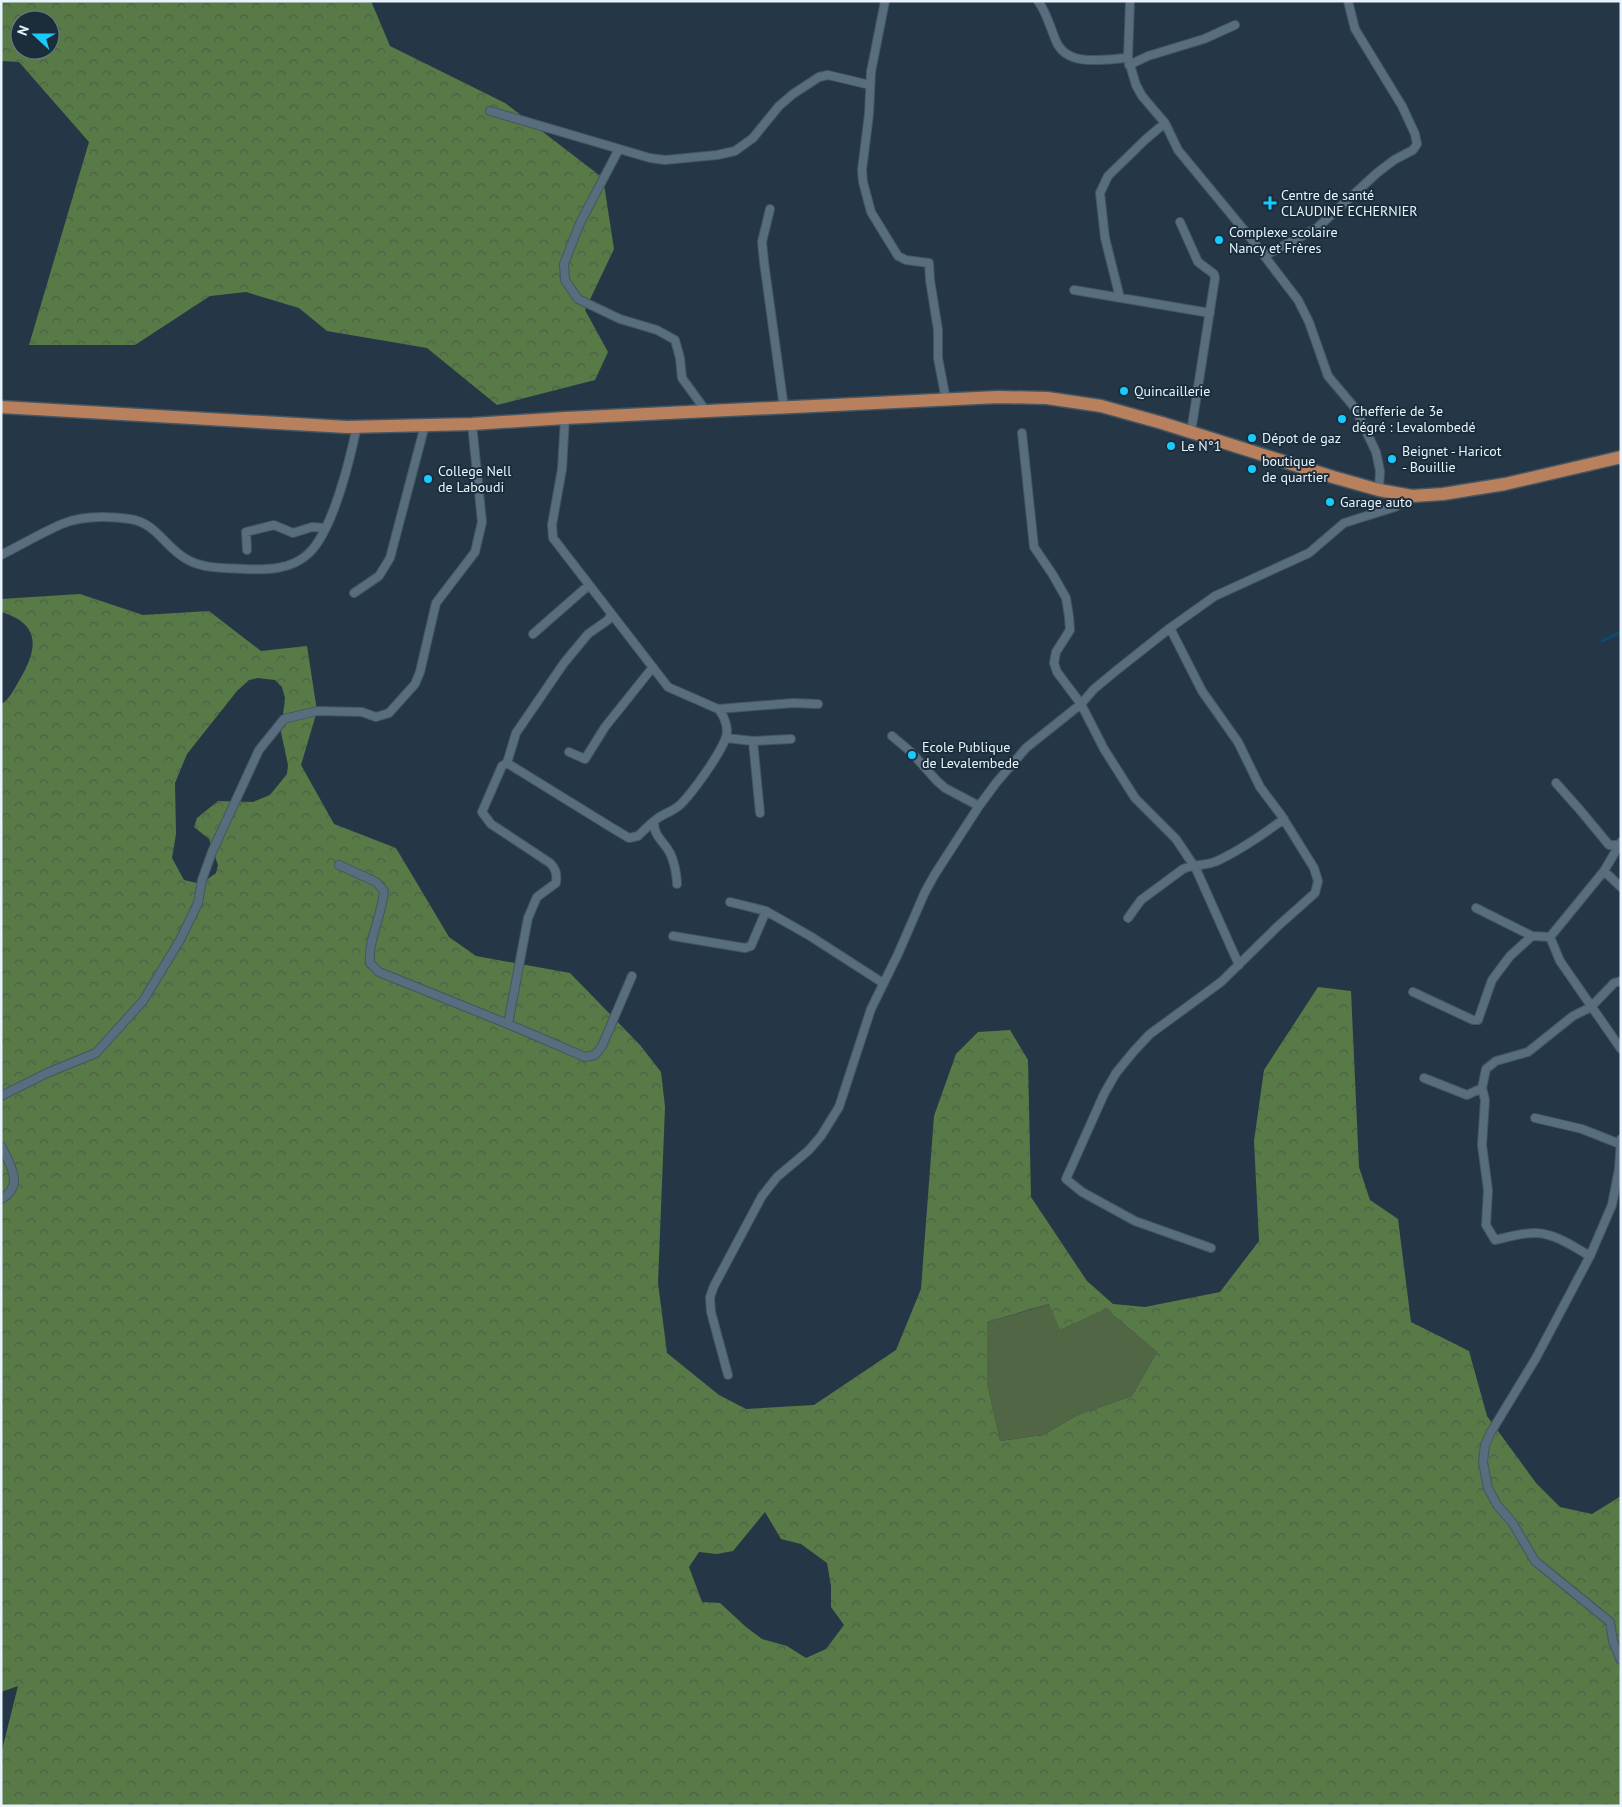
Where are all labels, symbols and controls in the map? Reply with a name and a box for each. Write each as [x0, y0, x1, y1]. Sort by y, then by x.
north arrow [10, 10, 60, 60]
text: N [13, 23, 33, 38]
place label: Centre de santé CLAUDINE ECHERNIER [1281, 186, 1418, 220]
marker: Centre de santé CLAUDINE ECHERNIER [1263, 196, 1277, 210]
place label: Complexe scolaire Nancy et Frères [1229, 223, 1338, 257]
marker: Complexe scolaire Nancy et Frères [1213, 234, 1225, 246]
place label: Quincaillerie [1134, 382, 1210, 400]
marker: Quincaillerie [1118, 385, 1130, 397]
place label: Chefferie de 3e dégré : Levalombedé [1352, 402, 1476, 436]
marker: Chefferie de 3e dégré : Levalombedé [1336, 413, 1348, 425]
place label: Dépot de gaz [1262, 429, 1341, 447]
marker: Dépot de gaz [1246, 432, 1258, 444]
place label: Le N°1 [1181, 437, 1221, 455]
marker: Le N°1 [1165, 440, 1177, 452]
place label: Beignet - Haricot - Bouillie [1402, 442, 1502, 476]
place label: boutique de quartier [1262, 452, 1328, 486]
marker: Beignet - Haricot - Bouillie [1386, 453, 1398, 465]
place label: College Nell de Laboudi [438, 462, 511, 496]
marker: boutique de quartier [1246, 463, 1258, 475]
marker: College Nell de Laboudi [422, 473, 434, 485]
place label: Garage auto [1340, 493, 1412, 511]
marker: Garage auto [1324, 496, 1336, 508]
place label: Ecole Publique de Levalembede [922, 738, 1019, 772]
marker: Ecole Publique de Levalembede [906, 749, 918, 761]

